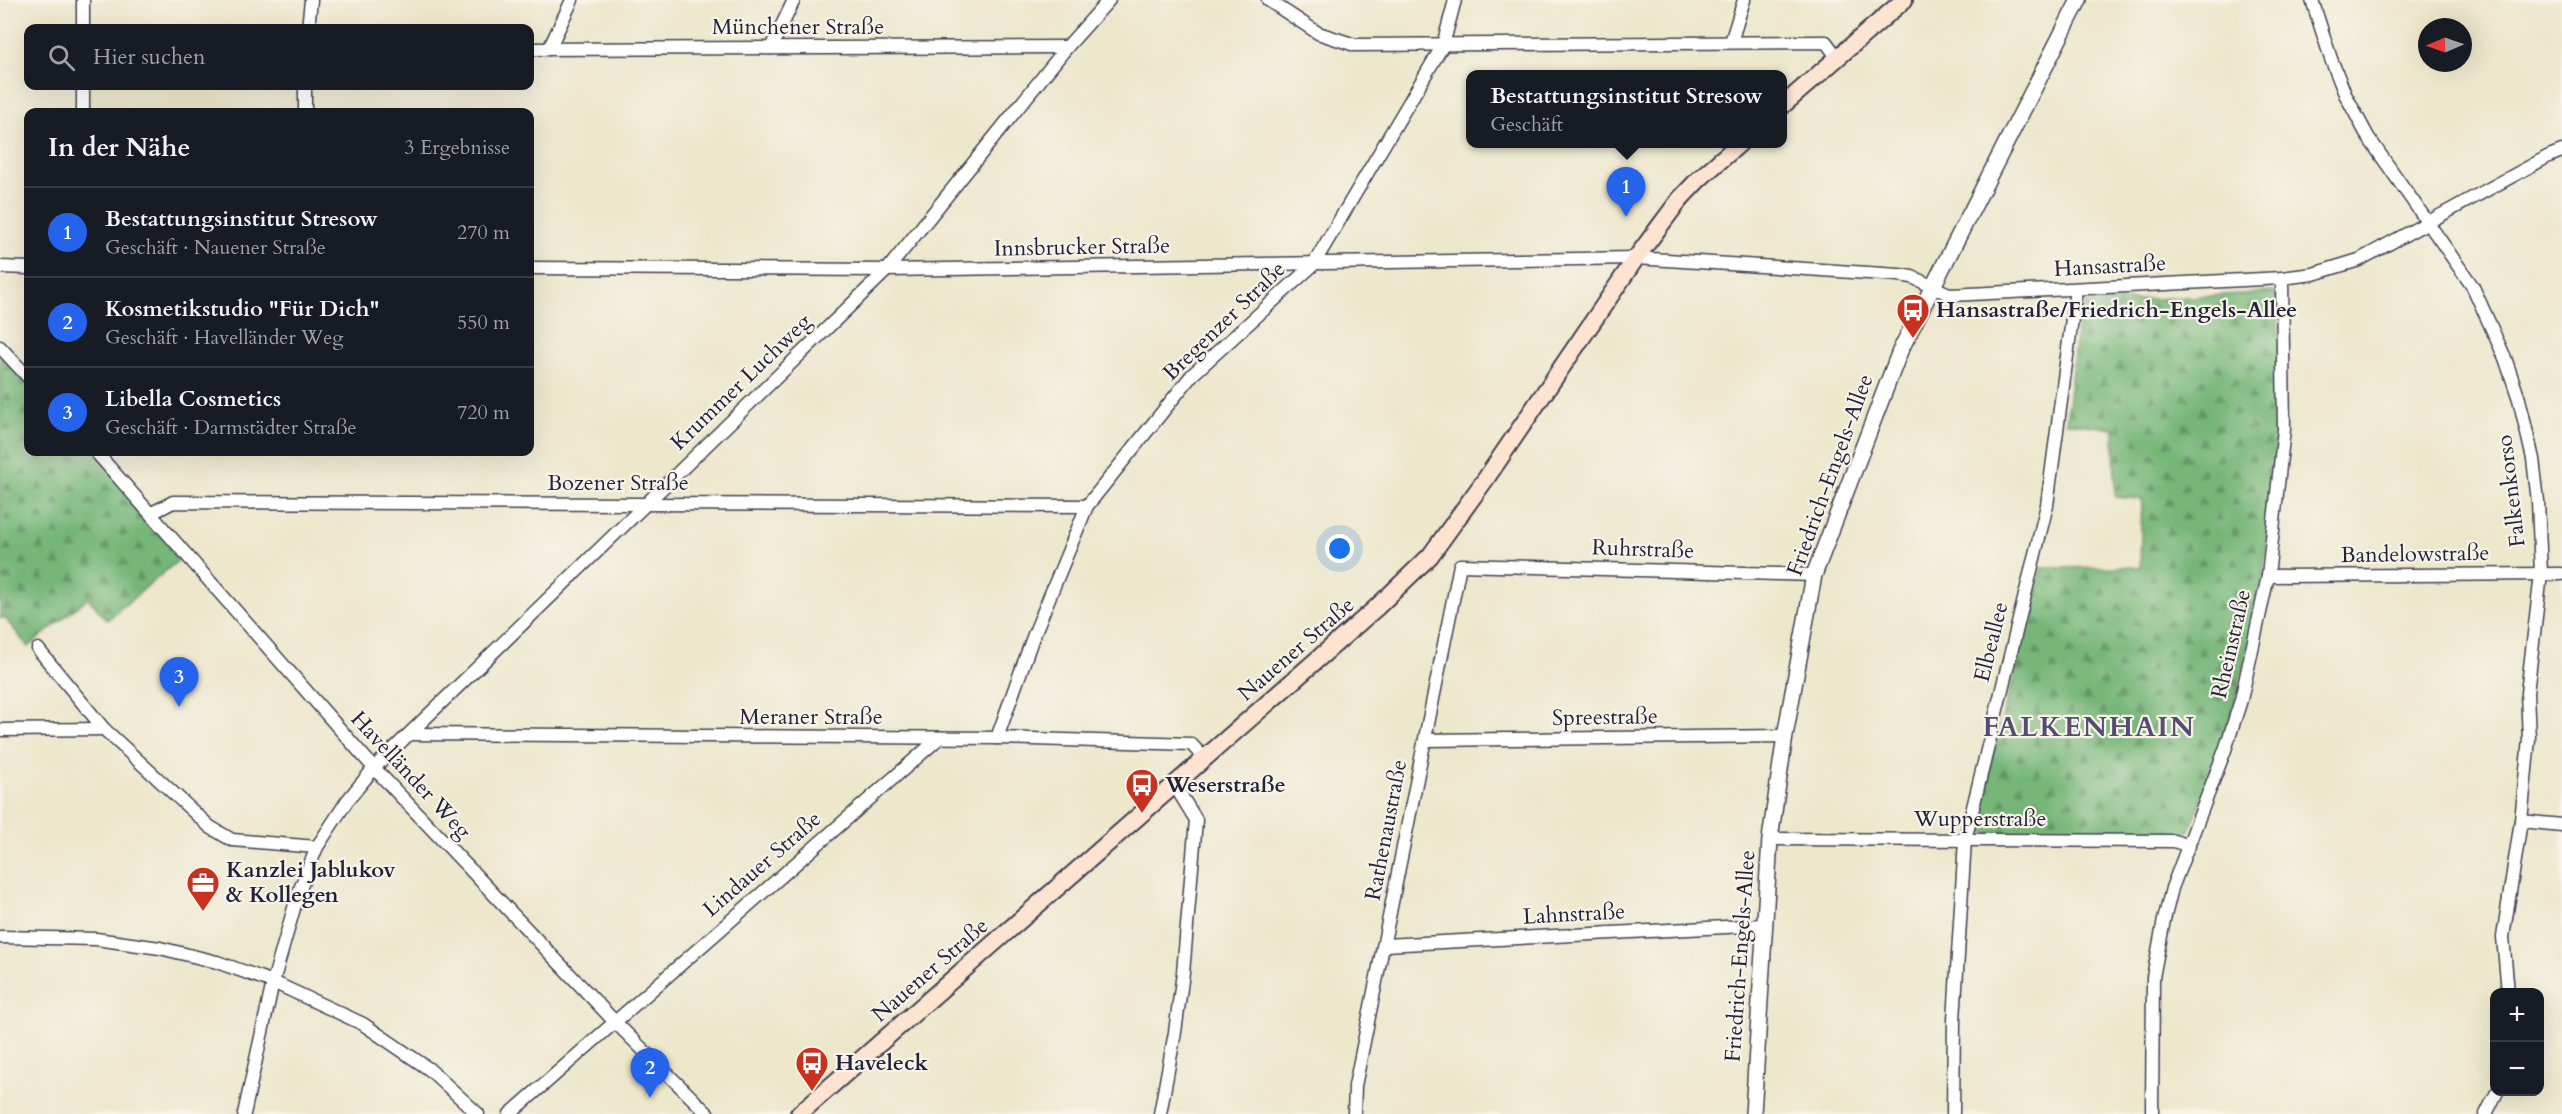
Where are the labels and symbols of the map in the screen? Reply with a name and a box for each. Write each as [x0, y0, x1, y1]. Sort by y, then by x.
street label: Münchener Straße [712, 12, 884, 42]
north arrow [2418, 18, 2472, 72]
pin: 1 [1606, 168, 1646, 217]
street label: Innsbrucker Straße [994, 230, 1170, 264]
street label: Hansastraße [2053, 248, 2167, 284]
street label: Bregenzer Straße [1156, 255, 1292, 387]
bus stop icon: Hansastraße/Friedrich-Engels-Allee [1895, 292, 1931, 339]
place label: Hansastraße/Friedrich-Engels-Allee [1936, 295, 2297, 325]
street label: Krummer Luchweg [664, 306, 818, 457]
street label: Friedrich-Engels-Allee [1780, 370, 1880, 580]
street label: Falkenkorso [2489, 433, 2533, 549]
street label: Bozener Straße [547, 468, 689, 498]
street label: Ruhrstraße [1591, 532, 1695, 566]
your location [1325, 534, 1354, 563]
street label: Bandelowstraße [2340, 538, 2490, 570]
street label: Rheinstraße [2204, 587, 2258, 701]
street label: Nauener Straße [1231, 590, 1361, 708]
street label: Elbeallee [1967, 599, 2015, 685]
pin: 3 [160, 658, 198, 707]
street label: Spreestraße [1552, 701, 1658, 733]
street label: Meraner Straße [739, 702, 883, 732]
street label: Havelländer Weg [344, 705, 479, 846]
district label: FALKENHAIN [1983, 708, 2195, 746]
street label: Rathenaustraße [1358, 757, 1414, 903]
bus stop icon: Weserstraße [1124, 767, 1160, 814]
place label: Weserstraße [1164, 770, 1286, 800]
street label: Lindauer Straße [696, 804, 828, 924]
street label: Wupperstraße [1913, 804, 2046, 834]
street label: Friedrich-Engels-Allee [1718, 849, 1762, 1063]
place label: Kanzlei Jablukov & Kollegen [226, 855, 396, 910]
office icon: Kanzlei Jablukov & Kollegen [185, 865, 221, 912]
street label: Lahnstraße [1522, 896, 1626, 932]
street label: Nauener Straße [865, 911, 995, 1029]
bus stop icon: Haveleck [794, 1045, 830, 1092]
pin: 2 [630, 1048, 670, 1098]
place label: Haveleck [835, 1048, 929, 1078]

